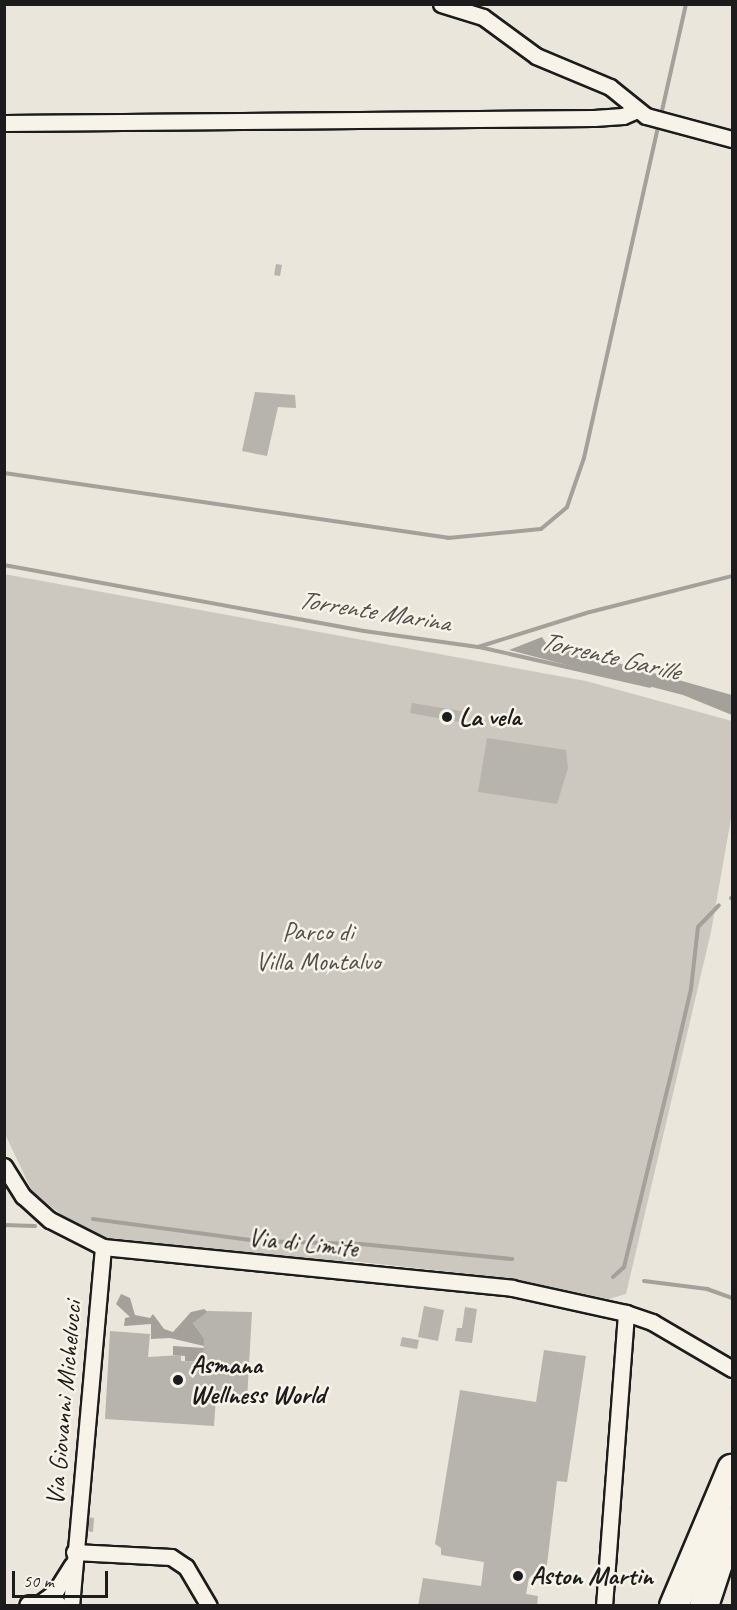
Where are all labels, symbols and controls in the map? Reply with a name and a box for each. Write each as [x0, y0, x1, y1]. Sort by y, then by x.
water label: Torrente Marina [296, 583, 452, 639]
water label: Torrente Garille [537, 624, 683, 688]
place label: La vela [459, 701, 521, 733]
marker: La vela [440, 710, 454, 724]
park label: Parco di Villa Montalvo [256, 916, 380, 978]
street label: Via di Limite [247, 1222, 359, 1264]
street label: Via Giovanni Michelucci [39, 1299, 89, 1507]
place label: Asmana Wellness World [190, 1349, 325, 1410]
marker: Asmana Wellness World [171, 1373, 185, 1387]
scale bar [15, 1559, 111, 1597]
place label: Aston Martin [530, 1560, 654, 1592]
marker: Aston Martin [511, 1569, 525, 1583]
text: 50 m [23, 1570, 54, 1592]

